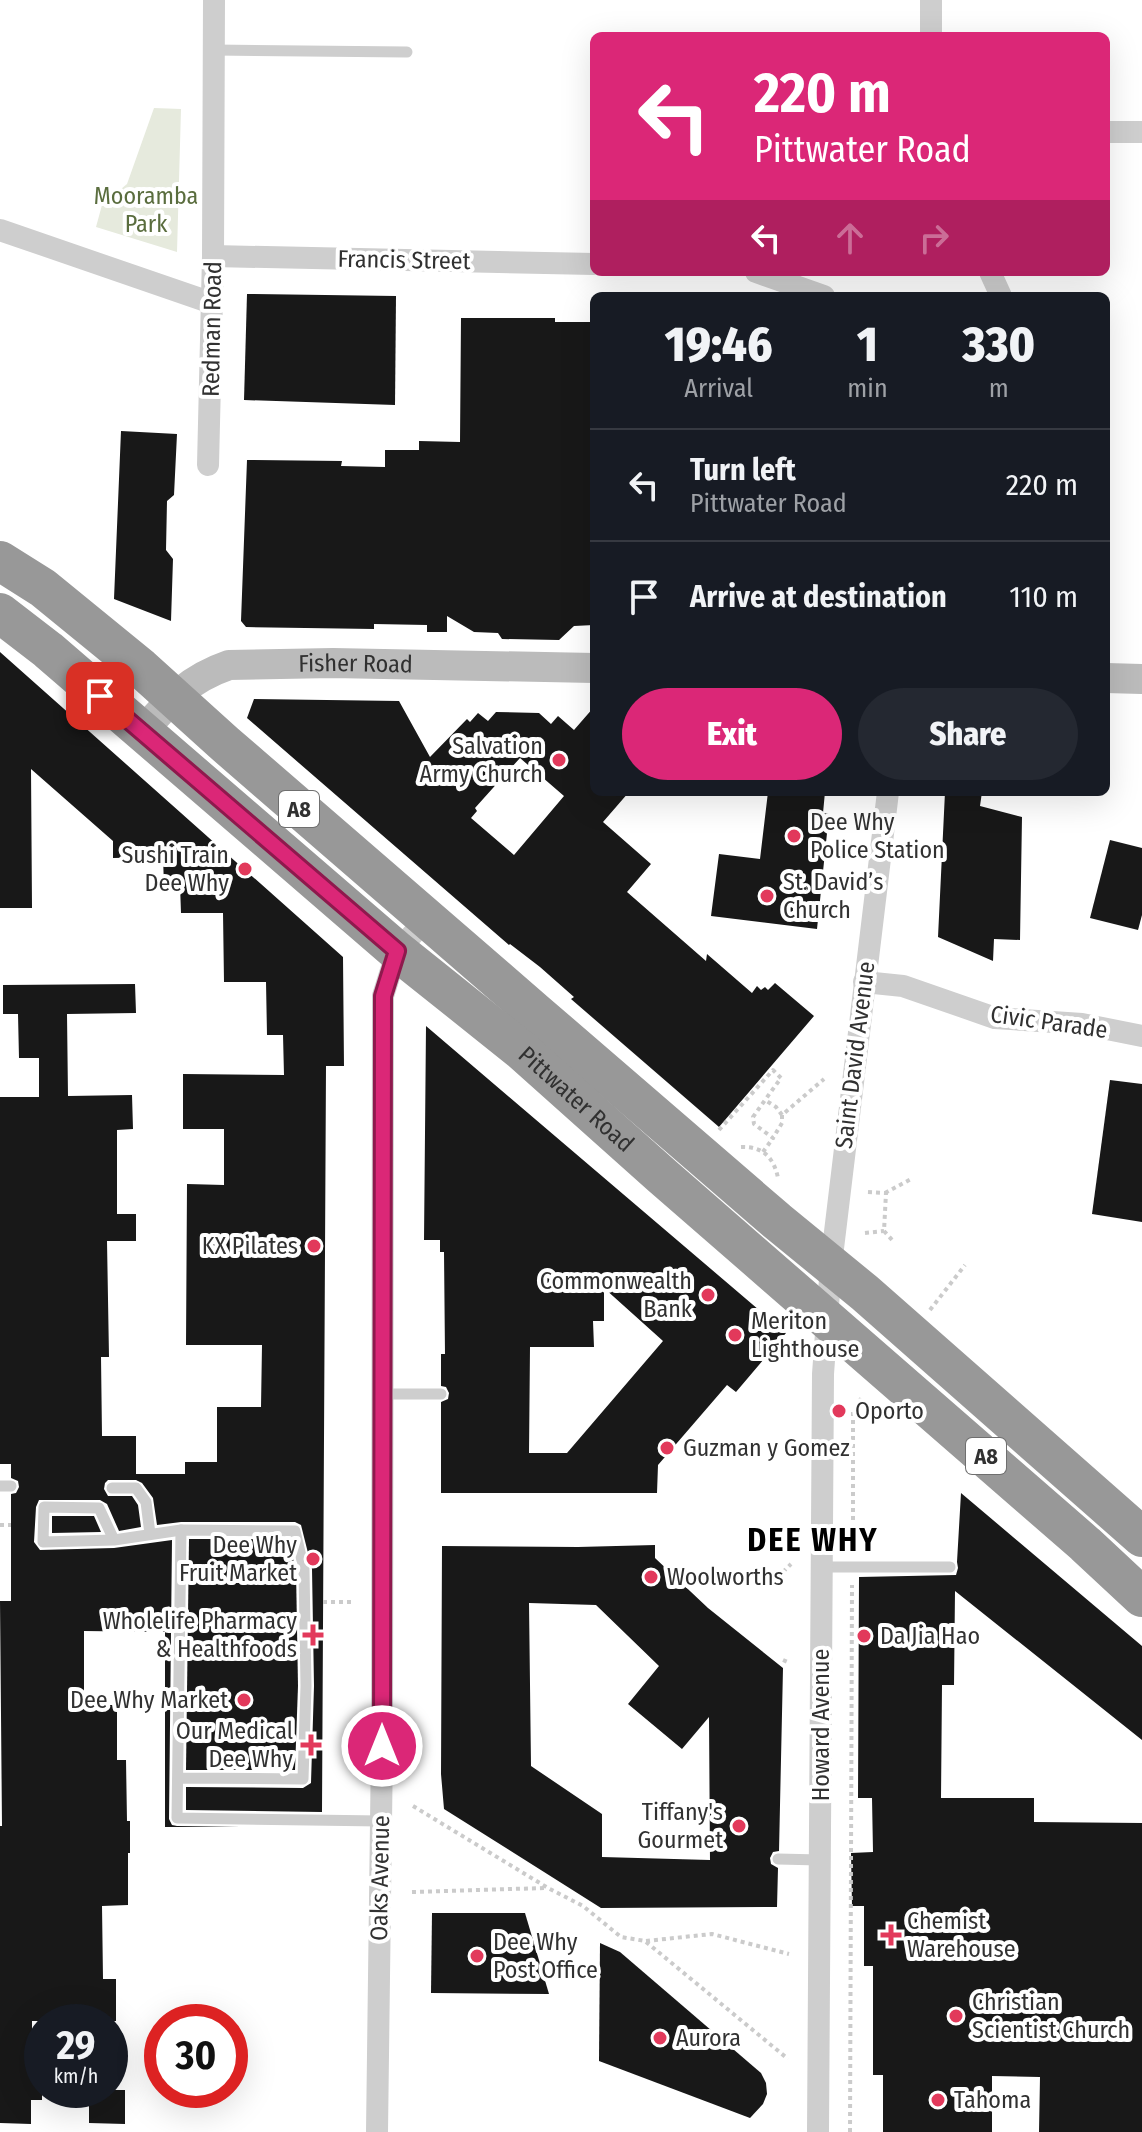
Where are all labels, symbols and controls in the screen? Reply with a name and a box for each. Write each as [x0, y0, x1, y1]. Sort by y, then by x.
text: 220 m [754, 60, 891, 127]
icon: left [622, 64, 726, 168]
text: Pittwater Road [754, 128, 971, 172]
park label: Mooramba Park [94, 182, 198, 238]
icon: left [744, 216, 788, 260]
icon: ahead [828, 216, 872, 260]
icon: right [912, 216, 956, 260]
street label: Francis Street [337, 245, 471, 275]
street label: Redman Road [197, 261, 227, 397]
text: 19:46 [665, 316, 773, 374]
text: 1 [857, 316, 878, 374]
text: 330 [962, 316, 1035, 374]
text: Arrival [684, 373, 753, 404]
text: min [847, 373, 888, 404]
text: m [989, 373, 1009, 404]
text: Turn left [690, 452, 796, 488]
icon: left [622, 463, 666, 507]
text: 220 m [1006, 467, 1078, 503]
text: Pittwater Road [690, 488, 847, 519]
icon: arrive [622, 575, 666, 619]
text: Arrive at destination [690, 579, 947, 615]
text: 110 m [1009, 579, 1078, 615]
street label: Fisher Road [298, 649, 413, 679]
pin [66, 662, 134, 730]
icon: arrive [78, 674, 122, 718]
button: Exit [622, 688, 842, 780]
button: Share [858, 688, 1078, 780]
place label: Salvation Army Church [420, 732, 543, 788]
marker: Salvation Army Church [550, 751, 568, 769]
road number: A8 [279, 791, 319, 827]
place label: Dee Why Police Station [810, 808, 945, 864]
marker: Dee Why Police Station [785, 827, 803, 845]
place label: Sushi Train Dee Why [121, 841, 229, 897]
marker: Sushi Train Dee Why [236, 860, 254, 878]
place label: St. David’s Church [783, 868, 883, 924]
marker: St. David’s Church [758, 887, 776, 905]
street label: Saint David Avenue [830, 960, 880, 1150]
street label: Civic Parade [989, 1000, 1109, 1044]
street label: Pittwater Road [513, 1041, 639, 1158]
place label: KX Pilates [202, 1232, 298, 1260]
marker: KX Pilates [305, 1237, 323, 1255]
place label: Commonwealth Bank [540, 1267, 693, 1323]
marker: Commonwealth Bank [699, 1286, 717, 1304]
place label: Meriton Lighthouse [751, 1307, 859, 1363]
marker: Meriton Lighthouse [726, 1326, 744, 1344]
place label: Oporto [855, 1397, 924, 1425]
marker: Oporto [830, 1402, 848, 1420]
place label: Guzman y Gomez [683, 1434, 850, 1462]
road number: A8 [966, 1438, 1006, 1474]
marker: Guzman y Gomez [658, 1439, 676, 1457]
district label: DEE WHY [747, 1521, 879, 1559]
place label: Dee Why Fruit Market [179, 1531, 297, 1587]
marker: Dee Why Fruit Market [304, 1550, 322, 1568]
place label: Woolworths [667, 1563, 784, 1591]
marker: Woolworths [642, 1568, 660, 1586]
place label: Wholelife Pharmacy & Healthfoods [103, 1607, 297, 1663]
place label: Da Jia Hao [880, 1622, 980, 1650]
marker: Wholelife Pharmacy & Healthfoods [304, 1626, 322, 1644]
marker: Da Jia Hao [855, 1627, 873, 1645]
street label: Howard Avenue [807, 1649, 835, 1801]
place label: Dee Why Market [70, 1686, 228, 1714]
marker: Dee Why Market [235, 1691, 253, 1709]
position arrow [340, 1704, 424, 1788]
place label: Our Medical Dee Why [176, 1717, 293, 1773]
marker: Our Medical Dee Why [300, 1734, 322, 1756]
place label: Tiffany's Gourmet [638, 1798, 723, 1854]
street label: Oaks Avenue [365, 1815, 395, 1941]
marker: Tiffany's Gourmet [730, 1817, 748, 1835]
place label: Chemist Warehouse [907, 1907, 1016, 1963]
marker: Chemist Warehouse [882, 1926, 900, 1944]
place label: Dee Why Post Office [493, 1928, 598, 1984]
marker: Dee Why Post Office [468, 1947, 486, 1965]
place label: Christian Scientist Church [972, 1988, 1130, 2044]
speed limit sign: 30 [144, 2004, 248, 2108]
marker: Christian Scientist Church [947, 2007, 965, 2025]
text: 29 [56, 2022, 95, 2070]
place label: Aurora [676, 2024, 741, 2052]
marker: Aurora [651, 2029, 669, 2047]
text: km/h [54, 2064, 98, 2088]
place label: Tahoma [954, 2086, 1031, 2114]
marker: Tahoma [929, 2091, 947, 2109]

